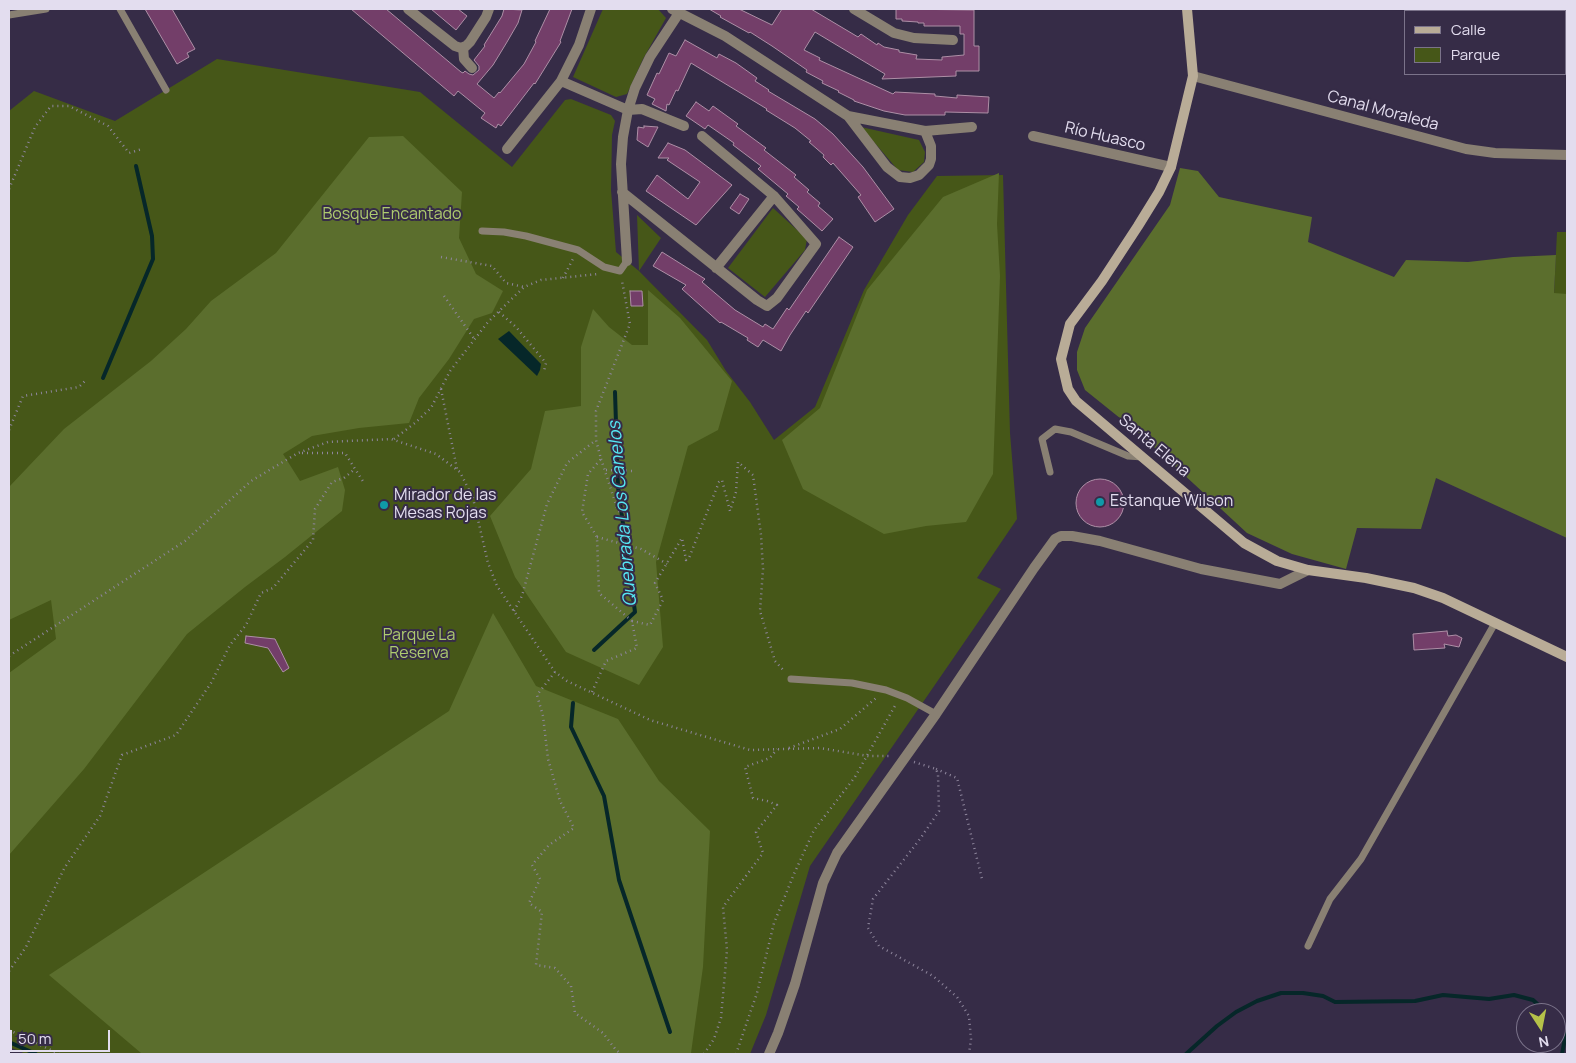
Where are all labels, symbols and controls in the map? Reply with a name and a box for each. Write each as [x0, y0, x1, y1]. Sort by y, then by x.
legend [1404, 10, 1566, 75]
text: Calle [1451, 19, 1486, 40]
text: Parque [1451, 44, 1500, 65]
street label: Canal Moraleda [1325, 87, 1441, 135]
street label: Río Huasco [1063, 118, 1147, 156]
park label: Bosque Encantado [322, 205, 462, 225]
street label: Santa Elena [1114, 411, 1194, 481]
water label: Quebrada Los Canelos [604, 420, 642, 608]
place label: Mirador de las Mesas Rojas [394, 486, 496, 524]
place label: Estanque Wilson [1110, 492, 1233, 512]
marker: Estanque Wilson [1094, 496, 1106, 508]
marker: Mirador de las Mesas Rojas [378, 499, 390, 511]
park label: Parque La Reserva [383, 626, 455, 664]
north arrow [1516, 1003, 1566, 1053]
scale bar [12, 1020, 112, 1052]
text: 50 m [18, 1028, 52, 1049]
text: N [1537, 1032, 1551, 1053]

